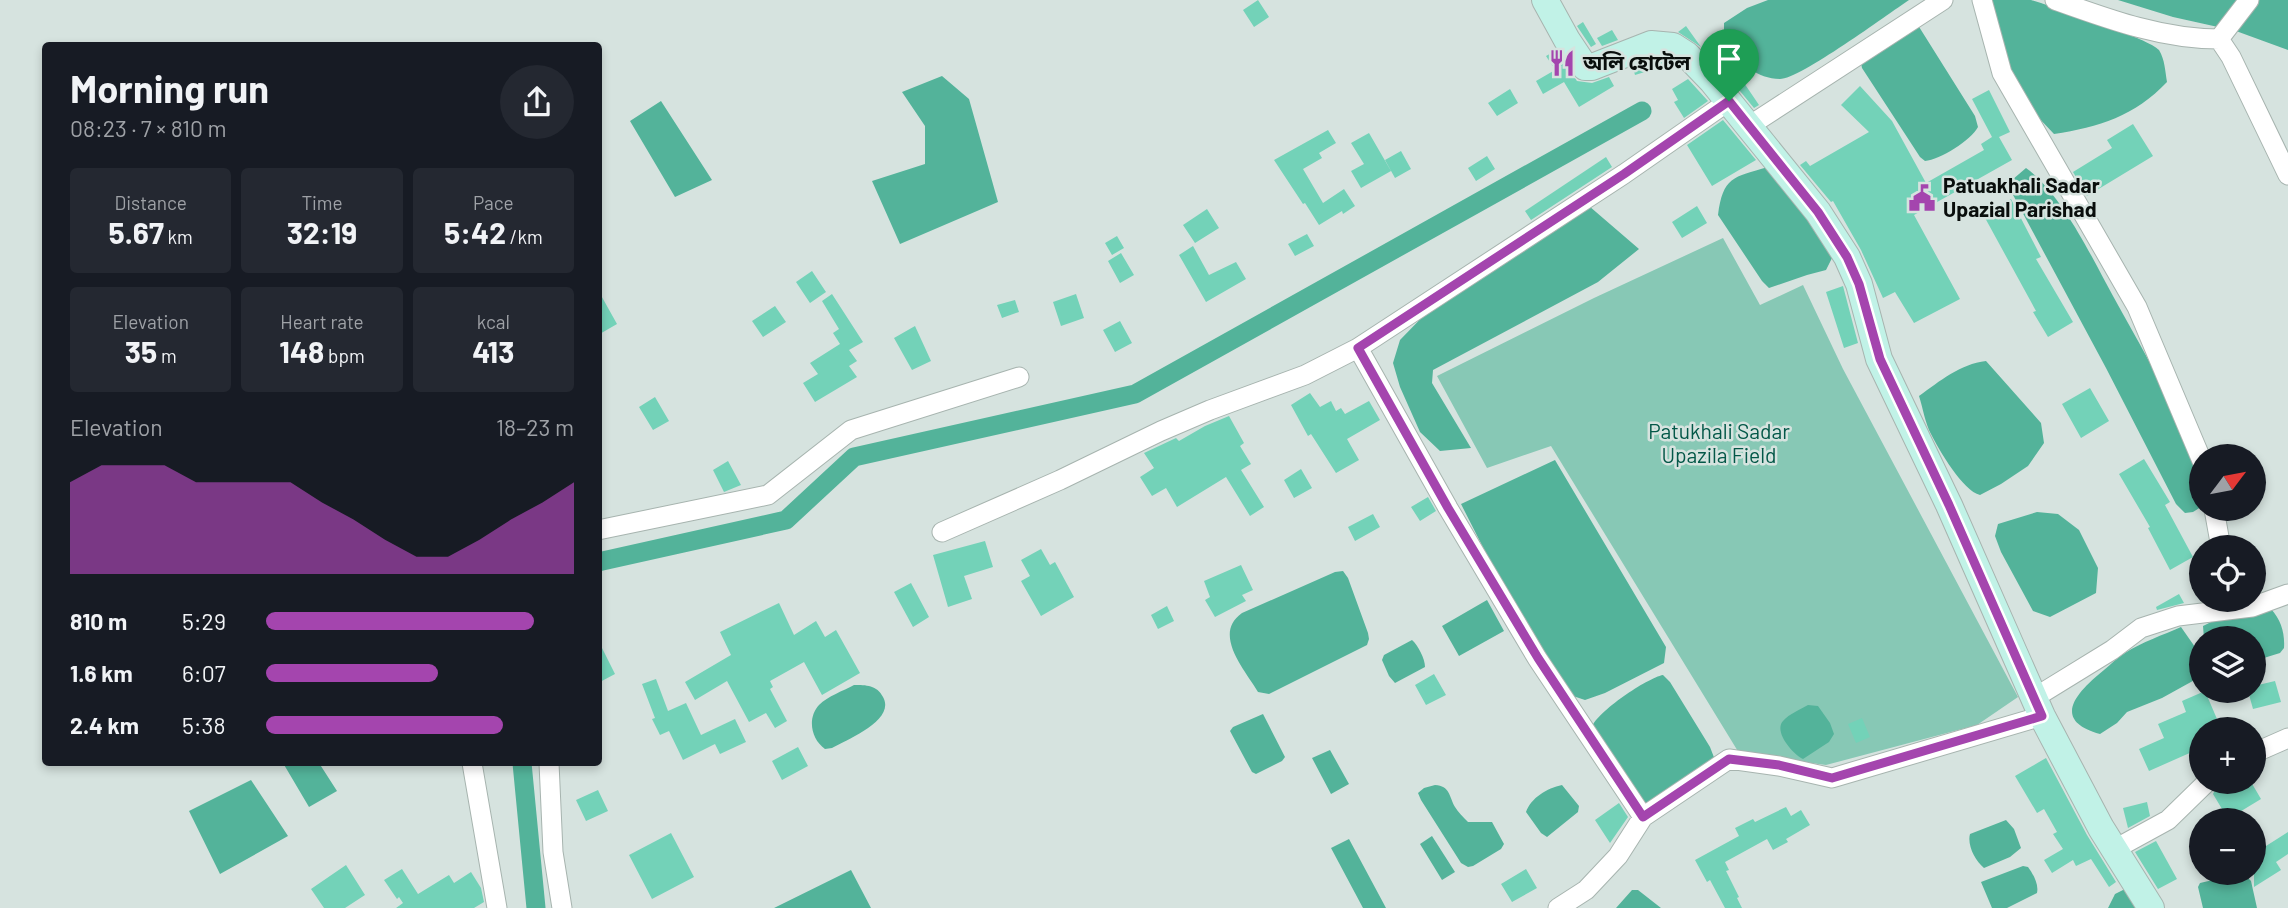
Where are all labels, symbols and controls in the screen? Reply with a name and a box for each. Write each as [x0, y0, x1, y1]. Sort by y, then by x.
pin [1699, 29, 1759, 101]
icon: arrive [1710, 40, 1748, 78]
restaurant icon: অলি হোটেল [1547, 48, 1577, 78]
place label: অলি হোটেল [1582, 49, 1691, 74]
text: Morning run [70, 65, 269, 111]
button: share [500, 65, 574, 139]
text: 08:23 · 7 × 810 m [70, 114, 227, 142]
place label: Patuakhali Sadar Upazial Parishad [1943, 172, 2100, 221]
public building icon: Patuakhali Sadar Upazial Parishad [1907, 183, 1937, 213]
text: Distance [114, 191, 187, 214]
text: Time [301, 191, 343, 214]
text: Pace [473, 191, 514, 214]
text: 5.67 [109, 214, 164, 250]
text: 32:19 [287, 214, 357, 250]
text: 5:42 [444, 214, 506, 250]
text: km [164, 225, 193, 248]
text: /km [506, 225, 543, 248]
text: Elevation [112, 310, 189, 333]
text: Heart rate [280, 310, 364, 333]
text: kcal [477, 310, 510, 333]
text: 35 [125, 333, 157, 369]
text: 148 [279, 333, 324, 369]
text: 413 [472, 333, 514, 369]
text: m [157, 344, 177, 367]
text: bpm [324, 344, 365, 367]
text: Elevation [70, 413, 163, 441]
text: 18–23 m [496, 413, 574, 441]
park label: Patukhali Sadar Upazila Field [1648, 418, 1790, 467]
north arrow [2189, 444, 2266, 522]
map controls [2189, 444, 2266, 885]
button: locate [2189, 535, 2266, 612]
text: 810 m [70, 607, 127, 635]
text: 5:29 [182, 607, 226, 635]
button: layers [2189, 626, 2266, 703]
text: 1.6 km [70, 659, 133, 687]
text: 6:07 [182, 659, 226, 687]
text: 2.4 km [70, 711, 139, 739]
text: 5:38 [182, 711, 225, 739]
button: + [2189, 717, 2266, 794]
button: − [2189, 808, 2266, 885]

